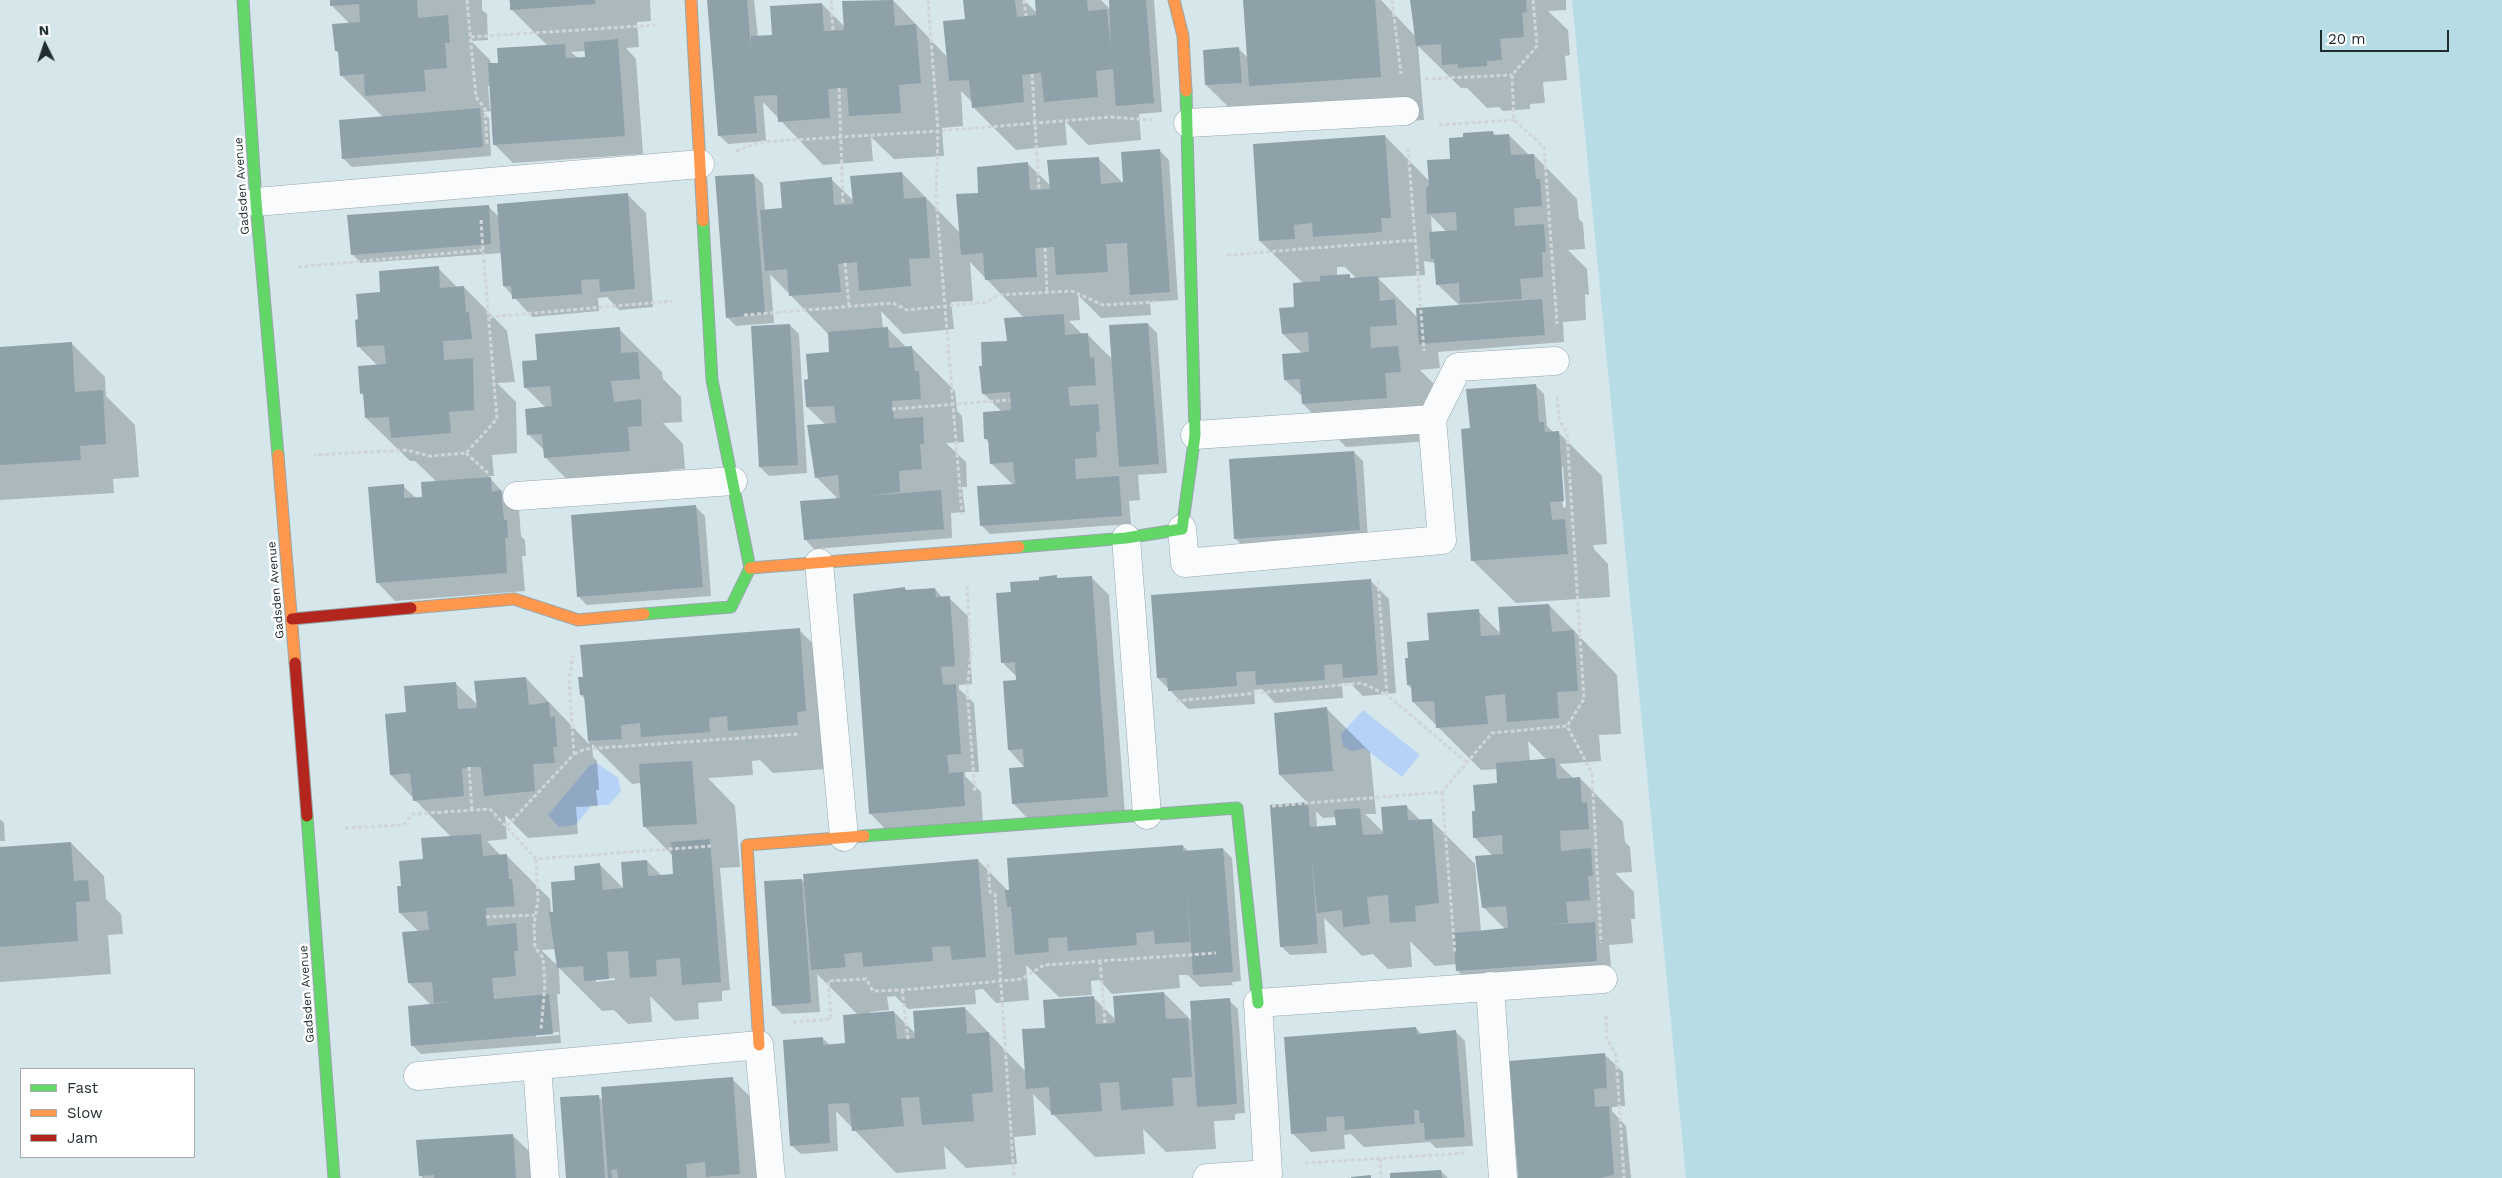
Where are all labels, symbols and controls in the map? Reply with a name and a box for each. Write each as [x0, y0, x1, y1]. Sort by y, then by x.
north arrow [20, 20, 70, 70]
scale bar [2322, 20, 2451, 52]
text: N [38, 22, 50, 38]
text: 20 m [2328, 30, 2366, 48]
street label: Gadsden Avenue [231, 137, 253, 235]
street label: Gadsden Avenue [265, 541, 287, 639]
street label: Gadsden Avenue [296, 945, 318, 1043]
legend [20, 1068, 195, 1158]
text: Fast [67, 1079, 98, 1097]
text: Slow [67, 1104, 103, 1122]
text: Jam [67, 1129, 98, 1147]

